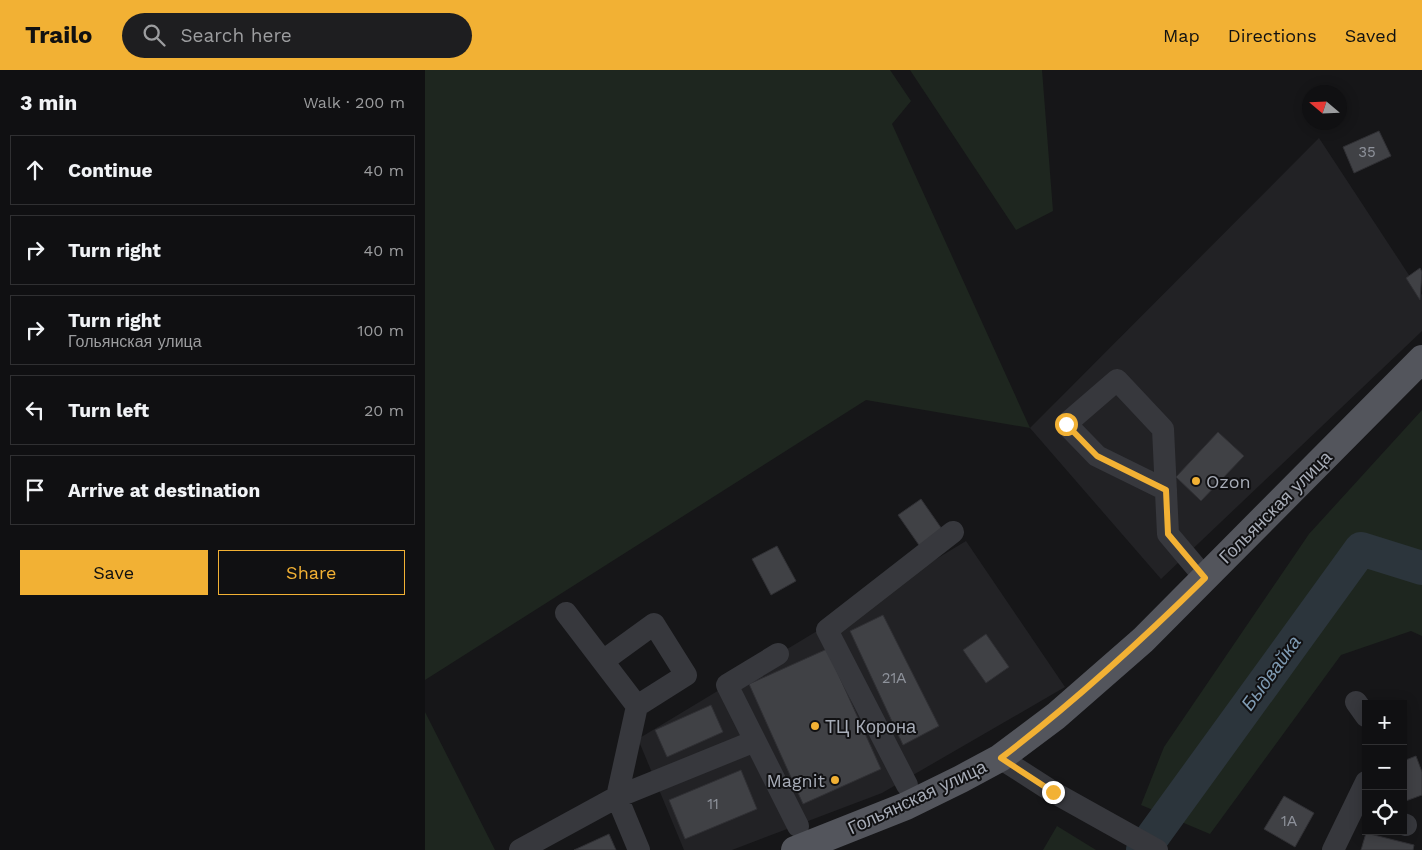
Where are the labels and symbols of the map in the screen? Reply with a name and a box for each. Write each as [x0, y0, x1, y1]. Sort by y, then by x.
north arrow [1302, 85, 1347, 130]
house number: 35 [1358, 143, 1376, 161]
route start [1055, 413, 1078, 436]
street label: Гольянская улица [1214, 446, 1336, 568]
place label: Ozon [1206, 471, 1251, 492]
marker: Ozon [1190, 475, 1202, 487]
water label: Быдвайка [1236, 631, 1306, 715]
house number: 21А [882, 669, 906, 687]
place label: ТЦ Корона [825, 716, 917, 737]
marker: ТЦ Корона [809, 720, 821, 732]
street label: Гольянская улица [844, 755, 990, 838]
place label: Magnit [767, 770, 825, 791]
marker: Magnit [829, 774, 841, 786]
route end [1042, 781, 1065, 804]
house number: 11 [707, 795, 719, 813]
house number: 1А [1281, 812, 1297, 830]

